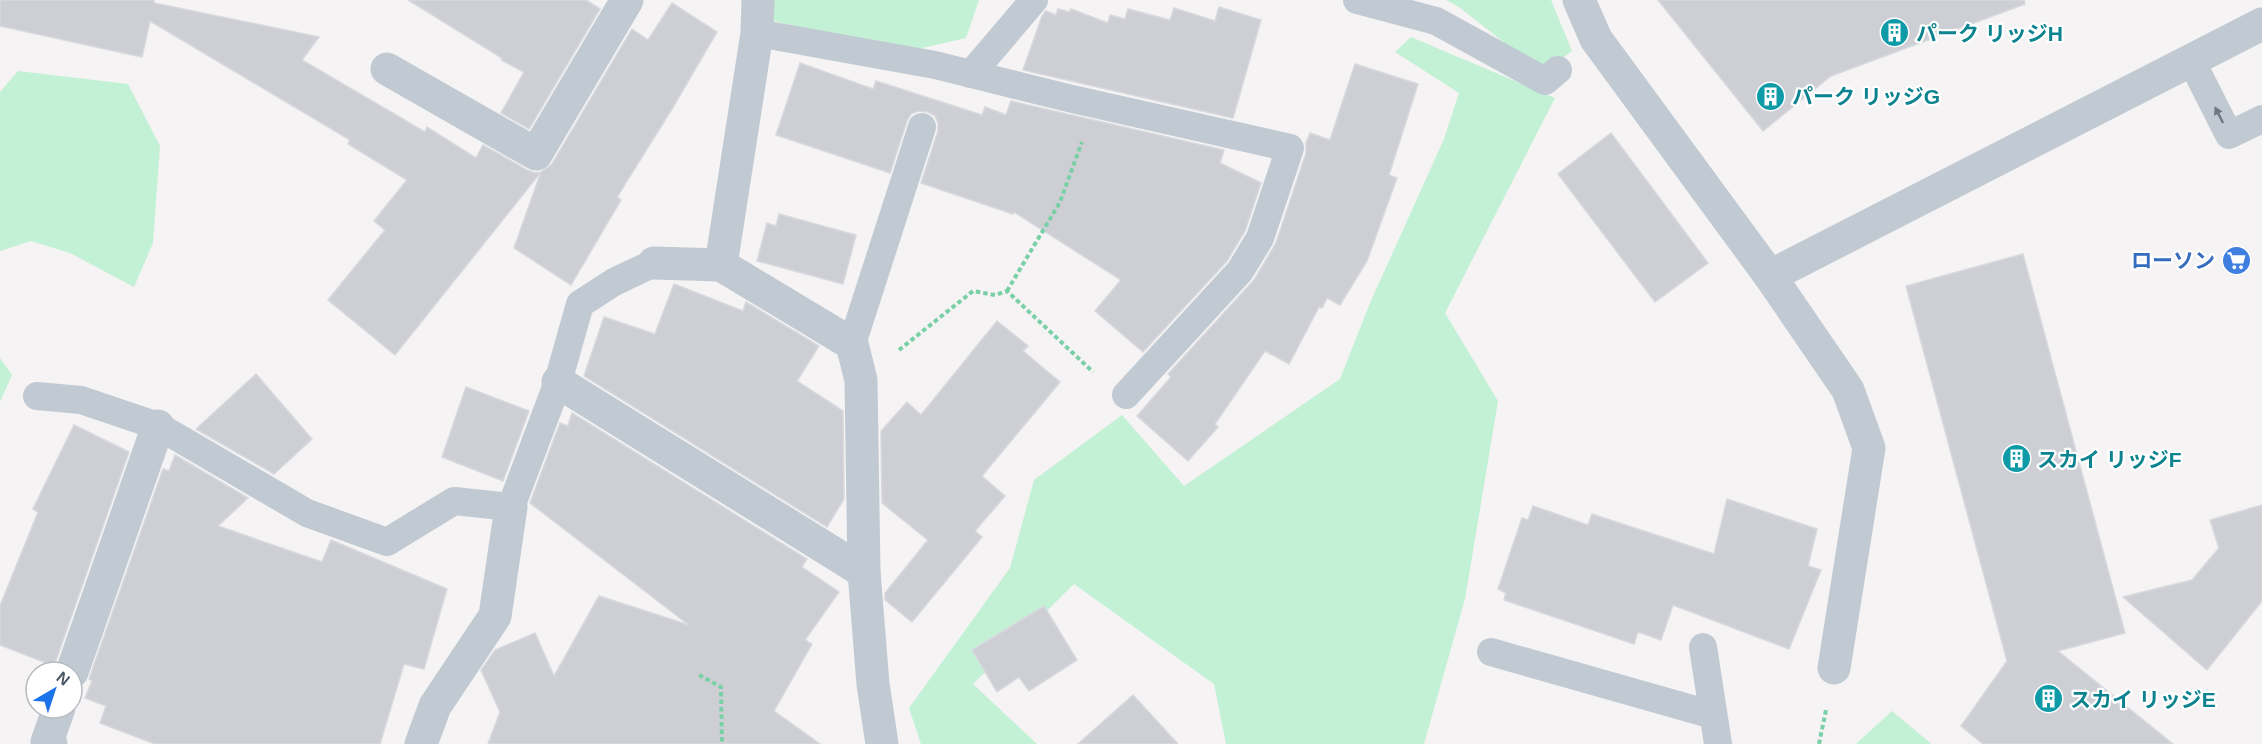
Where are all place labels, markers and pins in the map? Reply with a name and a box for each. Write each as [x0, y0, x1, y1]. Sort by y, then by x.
building icon: パーク リッジH [1879, 17, 1911, 49]
place label: パーク リッジH [1916, 22, 2063, 45]
building icon: パーク リッジG [1755, 80, 1787, 112]
place label: パーク リッジG [1792, 85, 1940, 108]
supermarket icon: ローソン [2220, 244, 2252, 276]
place label: ローソン [2131, 249, 2215, 272]
building icon: スカイ リッジF [2000, 443, 2032, 475]
place label: スカイ リッジF [2037, 448, 2182, 471]
building icon: スカイ リッジE [2033, 683, 2065, 715]
place label: スカイ リッジE [2070, 688, 2216, 711]

